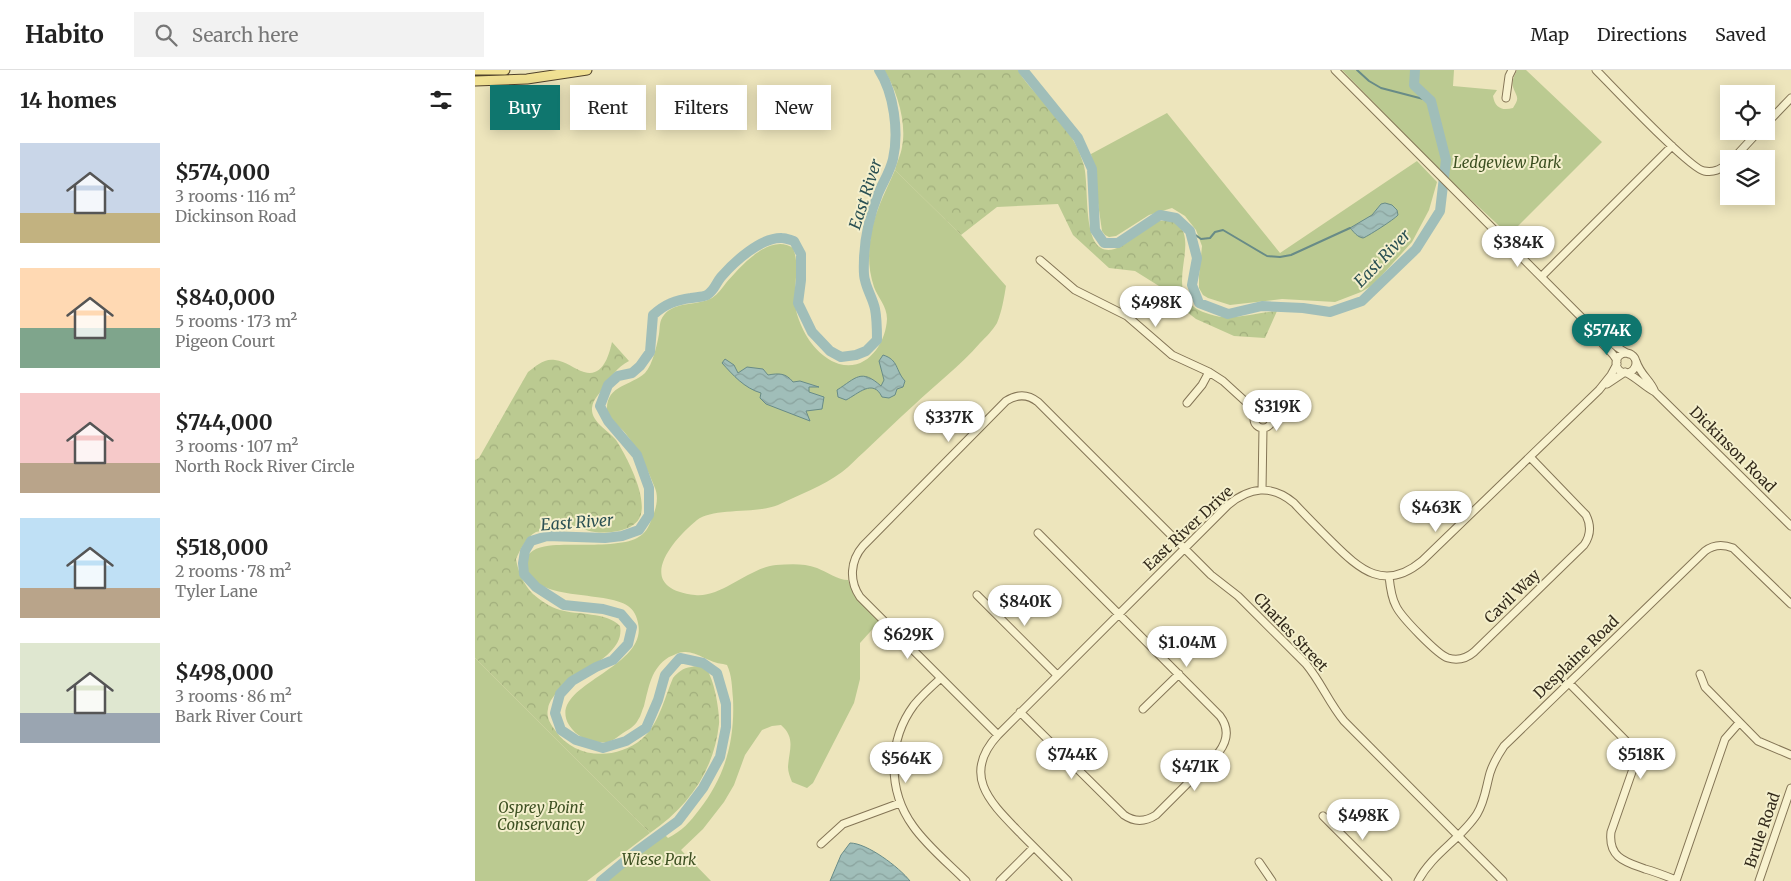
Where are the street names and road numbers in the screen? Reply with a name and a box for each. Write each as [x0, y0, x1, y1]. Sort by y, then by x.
street label: Dickinson Road [1686, 402, 1780, 496]
street label: East River Drive [1139, 482, 1237, 574]
street label: Cavil Way [1480, 565, 1544, 627]
street label: Charles Street [1250, 589, 1332, 675]
street label: Desplaine Road [1529, 612, 1623, 702]
street label: Brule Road [1740, 790, 1784, 870]

